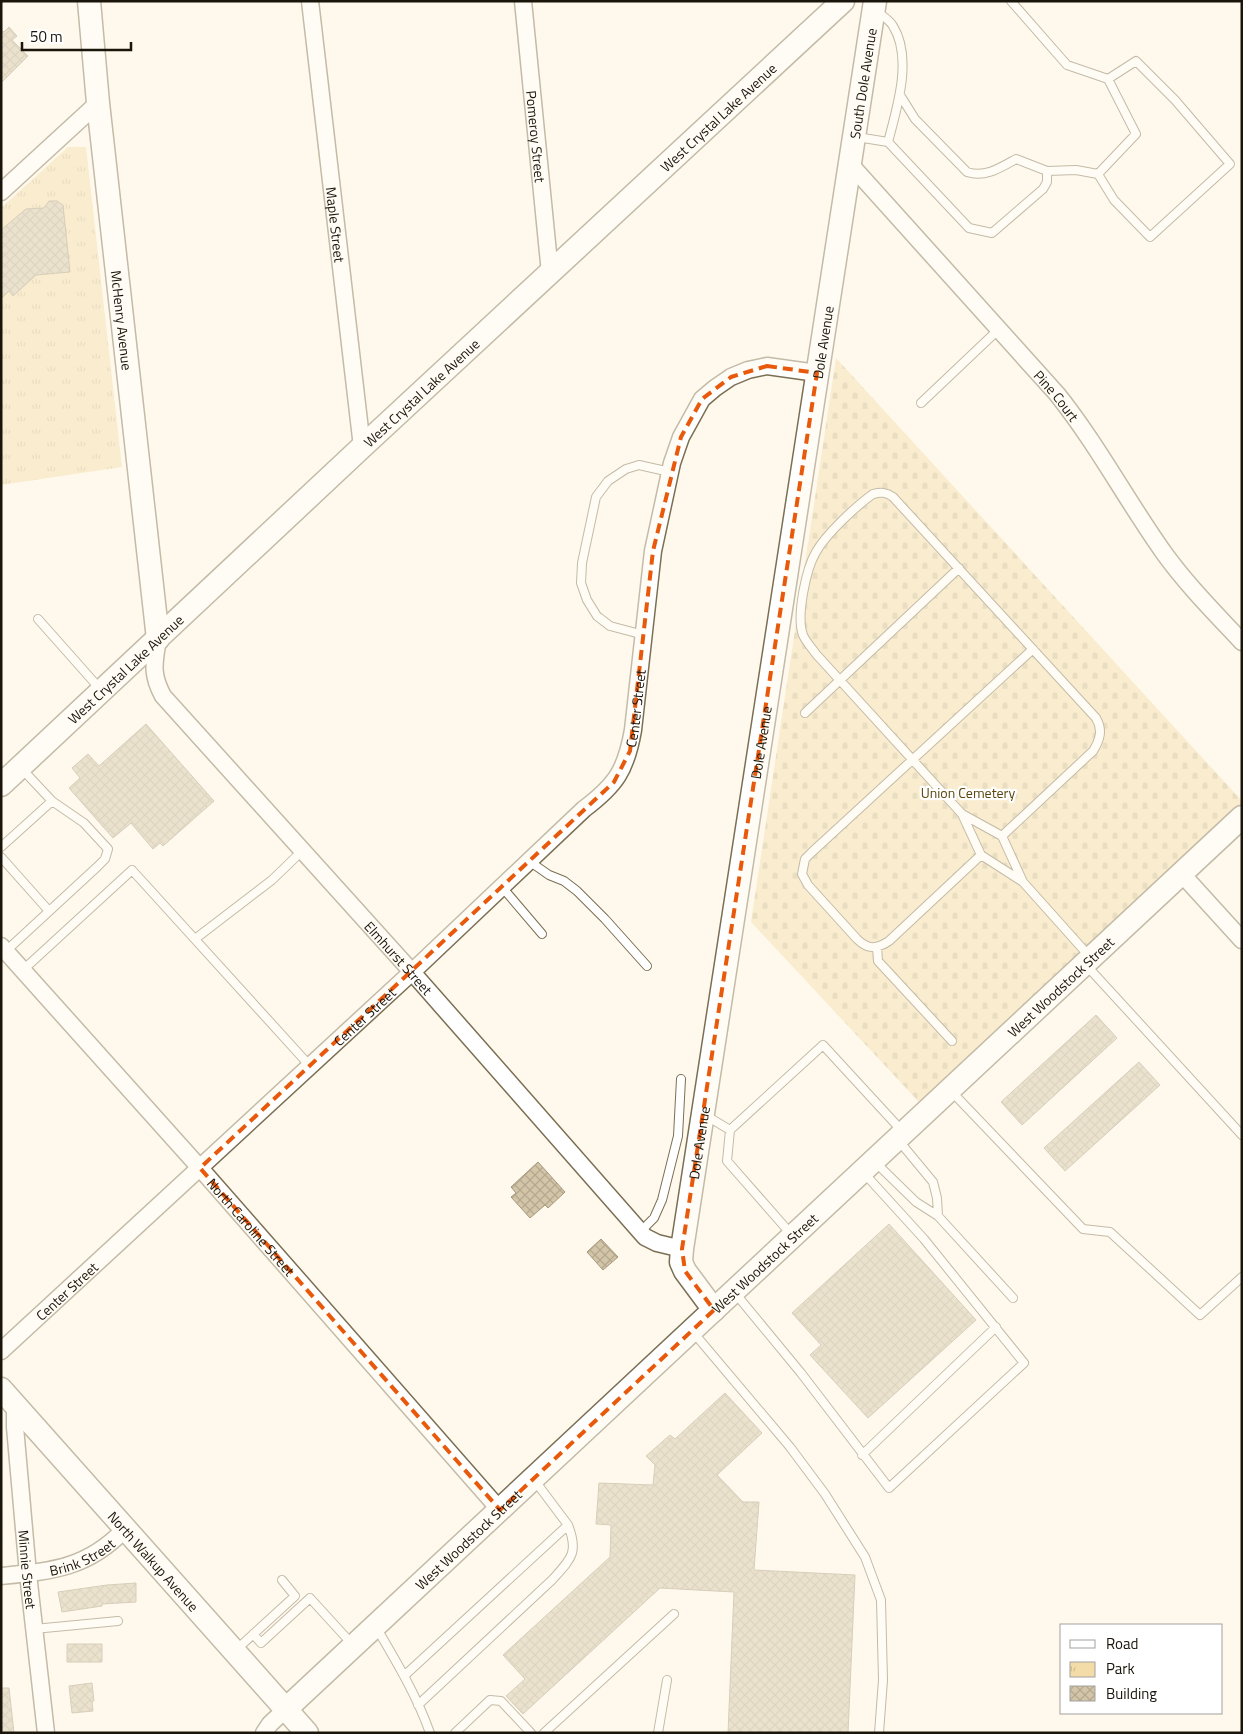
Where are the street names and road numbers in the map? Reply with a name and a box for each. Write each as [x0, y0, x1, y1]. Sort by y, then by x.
street label: South Dole Avenue [843, 27, 881, 140]
street label: West Crystal Lake Avenue [655, 58, 781, 176]
street label: Pomeroy Street [521, 89, 551, 183]
street label: Maple Street [321, 186, 351, 263]
street label: McHenry Avenue [106, 269, 138, 371]
street label: Dole Avenue [806, 304, 838, 380]
street label: West Crystal Lake Avenue [358, 333, 484, 452]
street label: Pine Court [1029, 365, 1085, 425]
street label: West Crystal Lake Avenue [62, 609, 188, 728]
street label: Center Street [619, 668, 650, 749]
street label: Dole Avenue [744, 705, 776, 781]
street label: Elmhurst Street [360, 916, 438, 999]
street label: West Woodstock Street [1002, 931, 1118, 1042]
street label: Center Street [328, 982, 400, 1050]
street label: Dole Avenue [682, 1105, 714, 1181]
street label: North Caroline Street [203, 1173, 300, 1280]
street label: West Woodstock Street [706, 1208, 822, 1318]
street label: Center Street [31, 1256, 102, 1325]
street label: West Woodstock Street [410, 1484, 526, 1594]
street label: North Walkup Avenue [103, 1506, 204, 1616]
street label: Minnie Street [14, 1529, 42, 1610]
street label: Brink Street [47, 1533, 119, 1580]

